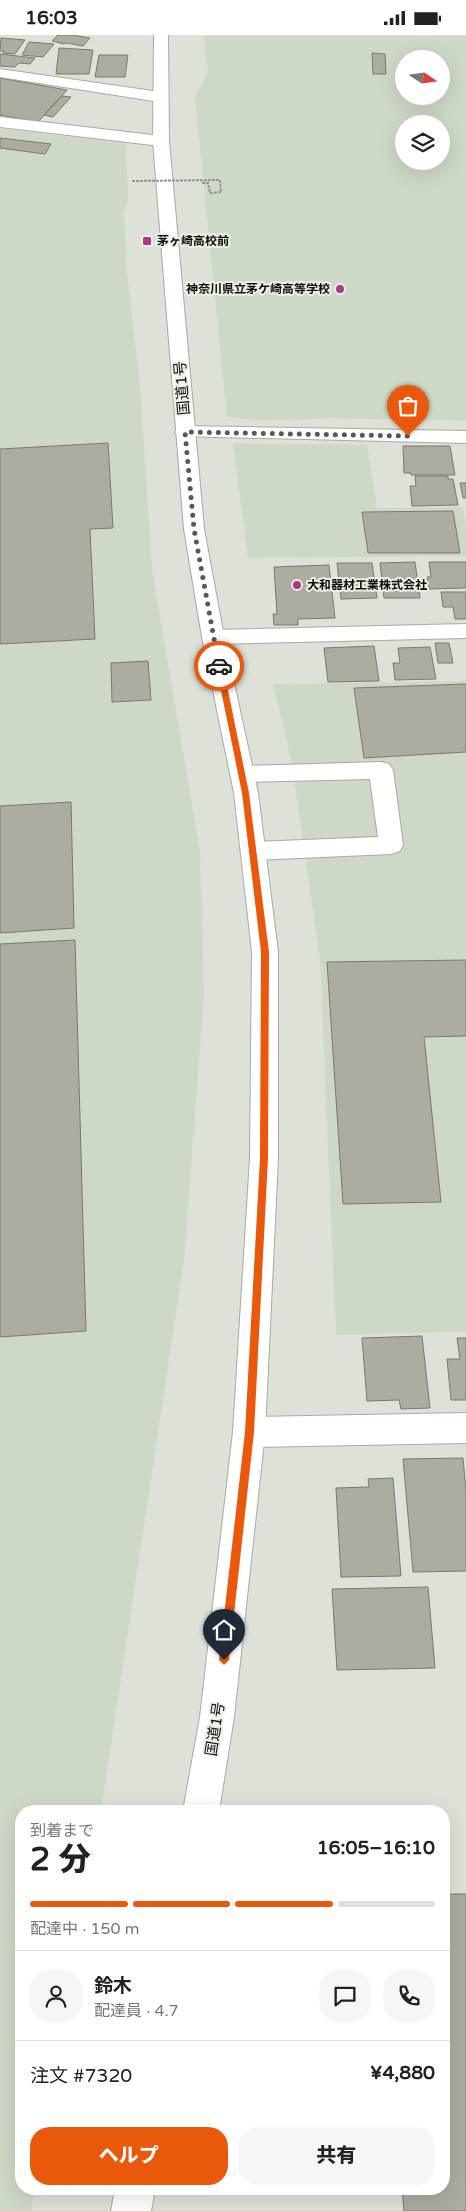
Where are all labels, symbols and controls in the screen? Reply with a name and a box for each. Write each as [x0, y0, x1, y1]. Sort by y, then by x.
text: 16:03 [25, 7, 78, 29]
north arrow [395, 50, 450, 105]
map controls [395, 50, 450, 170]
button: layers [395, 115, 450, 170]
place label: 茅ヶ崎高校前 [157, 234, 229, 248]
marker: 茅ヶ崎高校前 [141, 235, 153, 247]
place label: 神奈川県立茅ケ崎高等学校 [186, 282, 330, 296]
marker: 神奈川県立茅ケ崎高等学校 [334, 283, 346, 295]
street label: 国道1号 [171, 360, 193, 416]
pin [387, 385, 429, 436]
icon: bag [394, 392, 422, 420]
place label: 大和器材工業株式会社 [307, 578, 427, 592]
marker: 大和器材工業株式会社 [291, 579, 303, 591]
courier [194, 641, 244, 691]
icon: car [205, 652, 233, 680]
pin [203, 1609, 245, 1660]
icon: home [210, 1616, 238, 1644]
street label: 国道1号 [202, 1701, 228, 1757]
text: 到着まで [30, 1821, 94, 1841]
text: 16:05–16:10 [317, 1837, 435, 1859]
text: 2 分 [30, 1841, 90, 1879]
text: 配達中 · 150 m [30, 1919, 139, 1939]
button: person [30, 1970, 82, 2022]
button: chat [319, 1970, 371, 2022]
button: phone [383, 1970, 435, 2022]
text: 鈴木 [94, 1975, 132, 1997]
text: 配達員 · 4.7 [94, 2001, 179, 2021]
text: ¥4,880 [370, 2062, 435, 2084]
text: 注文 #7320 [30, 2065, 132, 2087]
button: ヘルプ [30, 2127, 228, 2185]
button: 共有 [238, 2127, 435, 2185]

